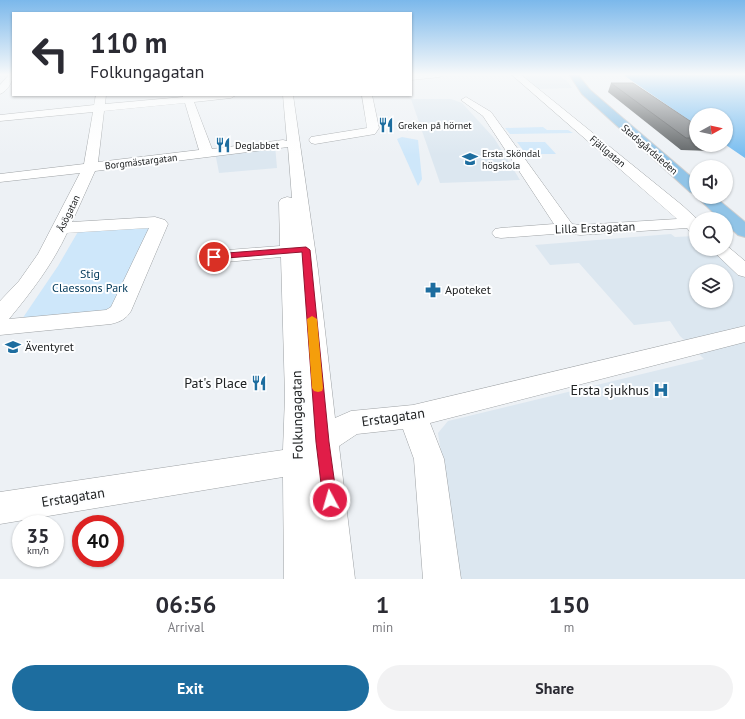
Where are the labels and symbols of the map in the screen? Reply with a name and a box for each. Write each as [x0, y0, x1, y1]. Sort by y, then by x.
north arrow [689, 108, 733, 152]
restaurant icon: Greken på hörnet [377, 116, 395, 134]
place label: Greken på hörnet [398, 119, 472, 132]
street label: Stadsgårdsleden [619, 121, 681, 177]
street label: Fjällgatan [587, 133, 628, 170]
restaurant icon: Deglabbet [214, 136, 232, 154]
place label: Deglabbet [235, 139, 280, 152]
place label: Ersta Sköndal högskola [482, 147, 540, 172]
school or university icon: Ersta Sköndal högskola [461, 150, 479, 168]
street label: Borgmästargatan [104, 151, 178, 172]
street label: Åsögatan [54, 193, 83, 234]
street label: Lilla Erstagatan [555, 219, 635, 236]
pin [197, 240, 231, 274]
park label: Stig Claessons Park [52, 266, 128, 295]
pharmacy icon: Apoteket [424, 281, 442, 299]
place label: Apoteket [445, 282, 491, 297]
school or university icon: Äventyret [4, 338, 22, 356]
place label: Äventyret [25, 339, 74, 354]
street label: Folkungagatan [287, 370, 307, 460]
place label: Pat's Place [184, 374, 247, 392]
restaurant icon: Pat's Place [250, 374, 268, 392]
place label: Ersta sjukhus [570, 381, 649, 399]
hospital icon: Ersta sjukhus [652, 381, 670, 399]
street label: Erstagatan [360, 404, 426, 430]
position arrow [309, 479, 351, 521]
street label: Erstagatan [40, 483, 106, 511]
speed limit sign: 40 [72, 515, 124, 567]

